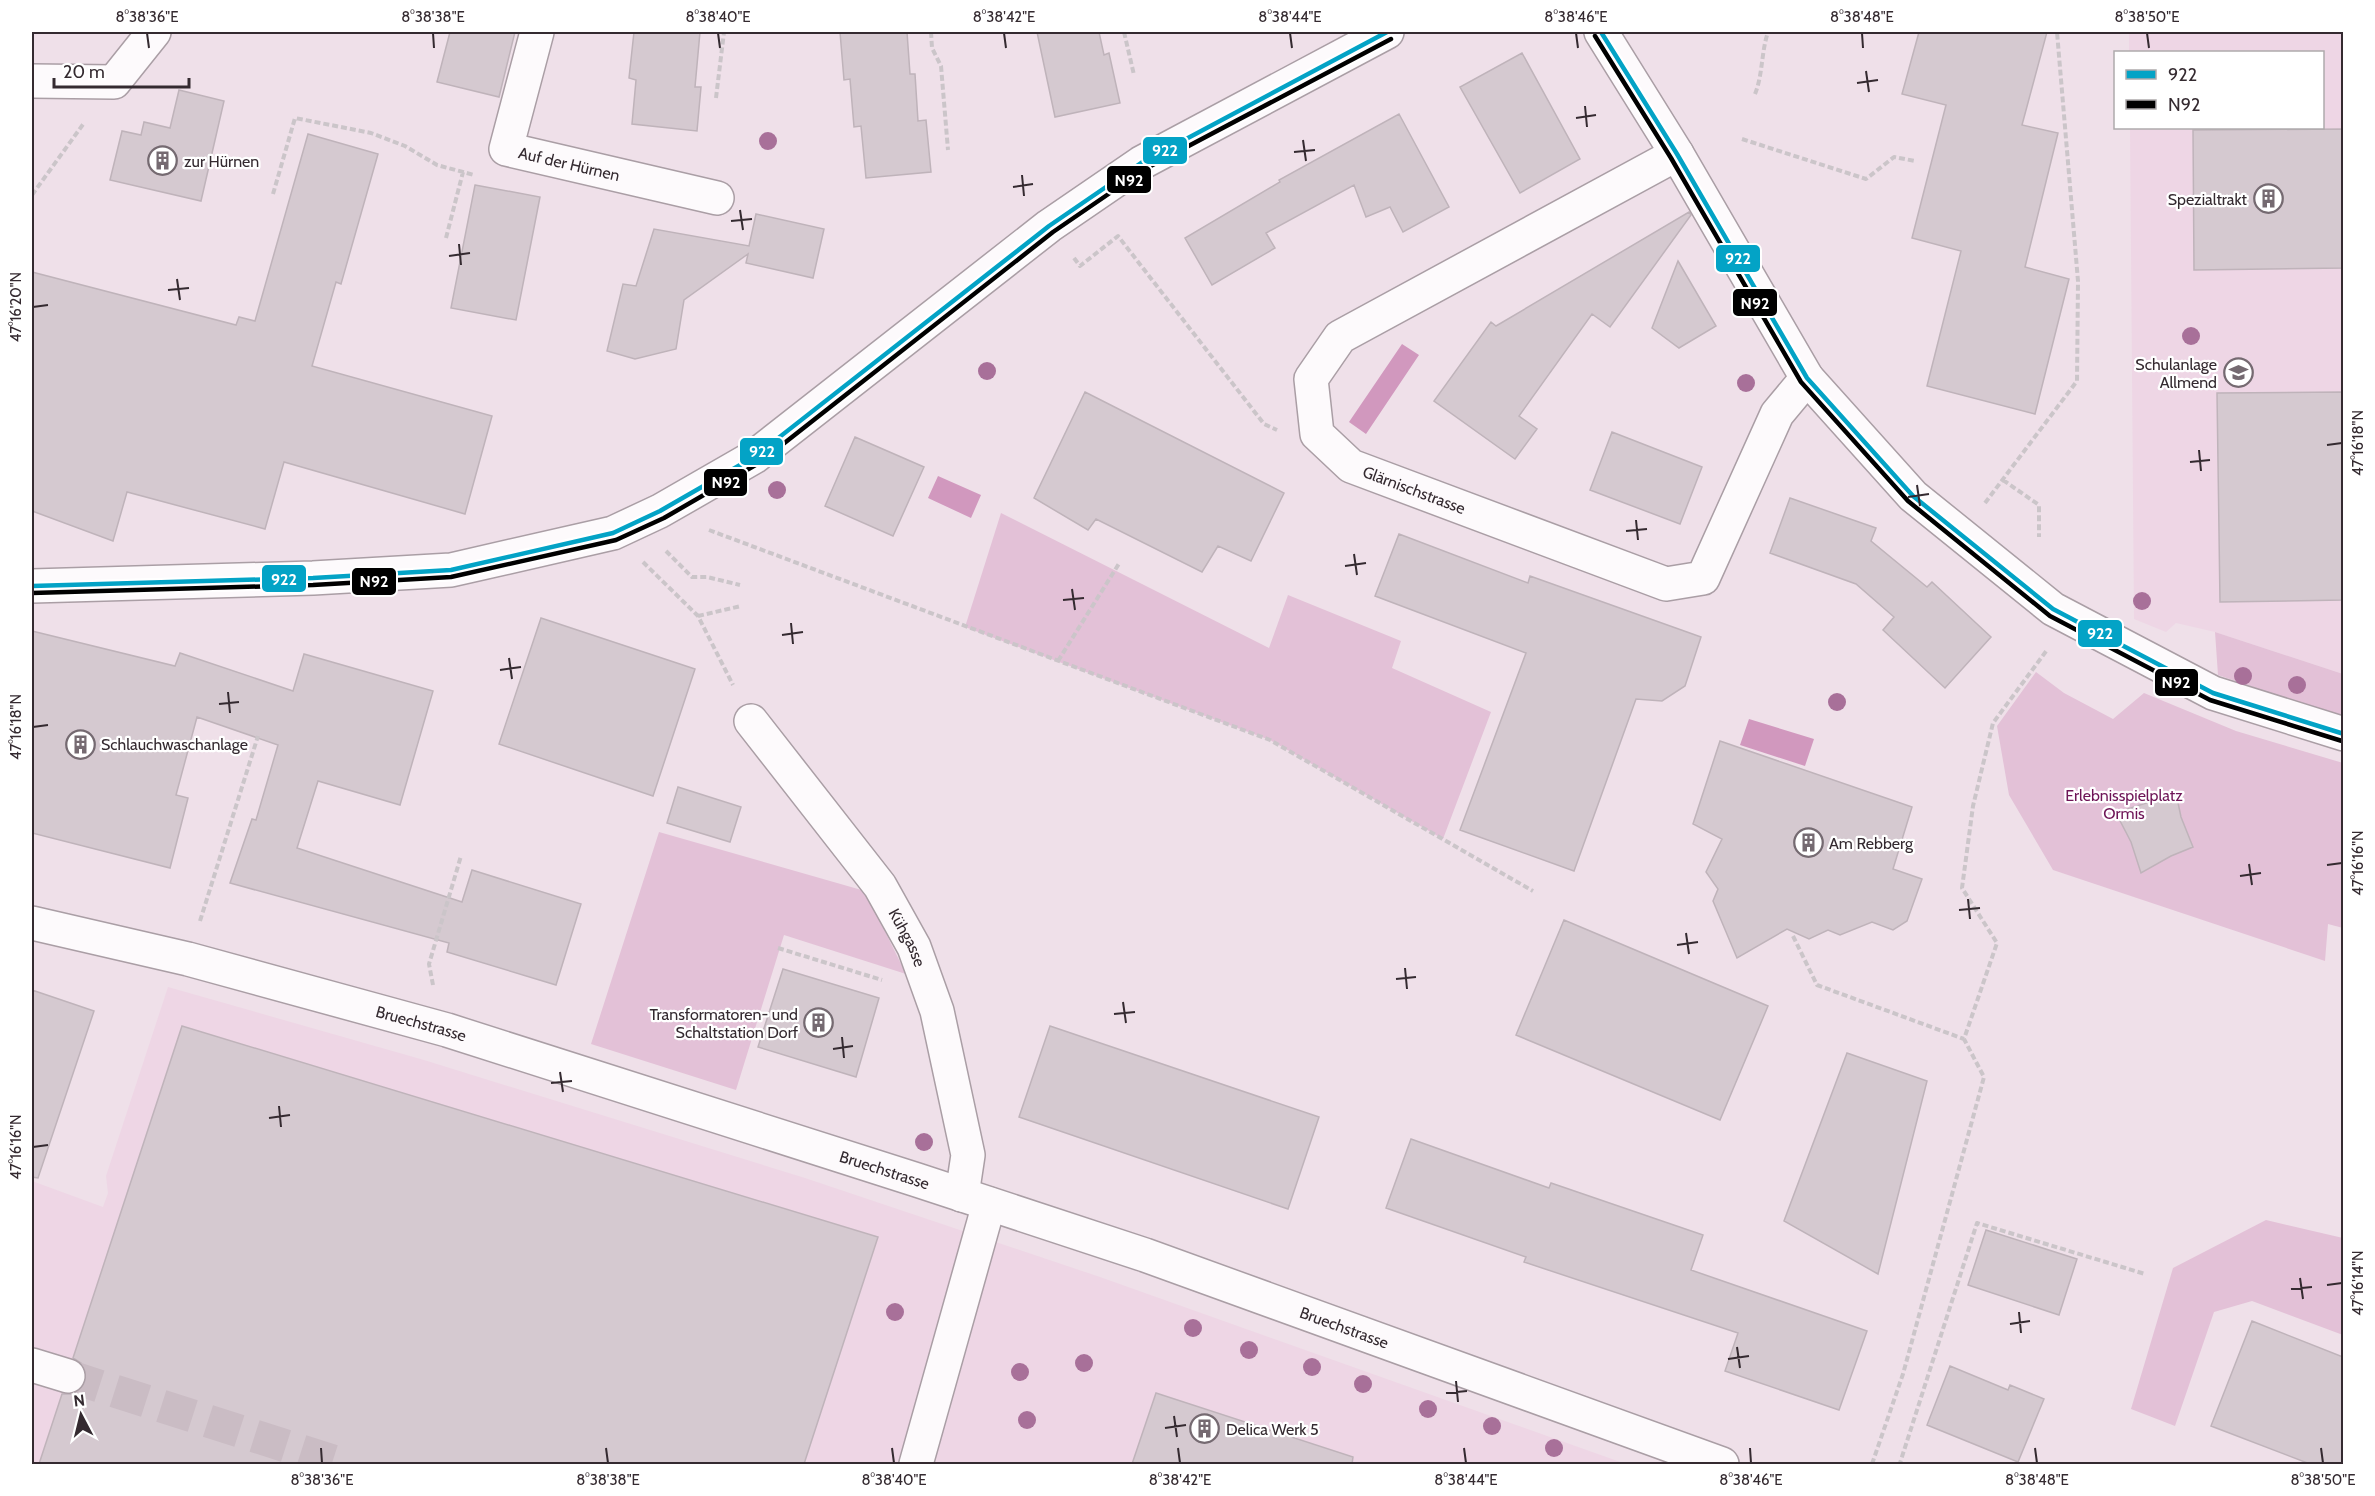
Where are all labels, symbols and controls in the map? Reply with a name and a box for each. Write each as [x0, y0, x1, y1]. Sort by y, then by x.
text: 8°38'36"E [115, 8, 179, 26]
text: 8°38'38"E [401, 8, 465, 26]
text: 8°38'40"E [685, 8, 751, 26]
text: 8°38'42"E [973, 8, 1035, 26]
text: 8°38'44"E [1258, 8, 1322, 26]
text: 8°38'46"E [1544, 8, 1608, 26]
text: 8°38'48"E [1830, 8, 1894, 26]
text: 8°38'50"E [2115, 8, 2179, 26]
scale bar [54, 51, 189, 89]
legend [2114, 51, 2324, 129]
text: 20 m [63, 61, 105, 83]
text: 922 [2168, 64, 2197, 86]
text: N92 [2168, 94, 2200, 116]
line badge: 922 [1142, 136, 1188, 165]
text: 922 [1152, 141, 1178, 160]
street label: Auf der Hürnen [517, 143, 622, 185]
building icon: zur Hürnen [147, 145, 179, 177]
place label: zur Hürnen [184, 152, 259, 171]
line badge: N92 [1106, 165, 1152, 194]
text: N92 [1115, 171, 1143, 190]
building icon: Spezialtrakt [2252, 183, 2284, 215]
place label: Spezialtrakt [2168, 190, 2248, 209]
line badge: 922 [1715, 244, 1761, 273]
text: 922 [1725, 249, 1751, 268]
text: 47°16'20"N [7, 272, 25, 342]
line badge: N92 [1732, 288, 1778, 317]
text: N92 [1741, 294, 1769, 313]
place label: Schulanlage Allmend [2135, 355, 2217, 392]
school or university icon: Schulanlage Allmend [2222, 357, 2254, 389]
text: 47°16'18"N [2349, 410, 2367, 476]
line badge: 922 [739, 437, 784, 466]
text: 922 [749, 442, 775, 461]
street label: Glärnischstrasse [1360, 462, 1468, 518]
line badge: N92 [703, 468, 748, 497]
text: N92 [712, 473, 740, 492]
line badge: 922 [261, 564, 307, 593]
line badge: N92 [351, 567, 397, 596]
text: 922 [271, 570, 297, 589]
text: N92 [360, 572, 388, 591]
line badge: 922 [2077, 619, 2123, 648]
text: 922 [2087, 624, 2113, 643]
line badge: N92 [2154, 668, 2199, 697]
text: N92 [2162, 673, 2190, 692]
text: 47°16'18"N [7, 694, 25, 760]
building icon: Schlauchwaschanlage [64, 728, 96, 760]
place label: Schlauchwaschanlage [101, 735, 248, 754]
park label: Erlebnisspielplatz Ormis [2065, 786, 2183, 823]
building icon: Am Rebberg [1792, 827, 1824, 859]
text: 47°16'16"N [2349, 830, 2367, 896]
place label: Am Rebberg [1829, 834, 1914, 853]
street label: Kühgasse [884, 905, 929, 969]
street label: Bruechstrasse [374, 1002, 469, 1046]
place label: Transformatoren- und Schaltstation Dorf [649, 1005, 799, 1042]
building icon: Transformatoren- und Schaltstation Dorf [803, 1007, 835, 1039]
text: 47°16'16"N [7, 1114, 25, 1180]
street label: Bruechstrasse [837, 1147, 932, 1193]
text: 47°16'14"N [2349, 1250, 2367, 1316]
street label: Bruechstrasse [1297, 1303, 1391, 1352]
north arrow [51, 1385, 111, 1445]
text: N [72, 1390, 86, 1411]
building icon: Delica Werk 5 [1189, 1413, 1221, 1445]
place label: Delica Werk 5 [1226, 1420, 1319, 1439]
text: 8°38'36"E [290, 1471, 354, 1489]
text: 8°38'38"E [576, 1471, 640, 1489]
text: 8°38'40"E [861, 1471, 927, 1489]
text: 8°38'42"E [1149, 1471, 1211, 1489]
text: 8°38'44"E [1434, 1471, 1498, 1489]
text: 8°38'46"E [1719, 1471, 1783, 1489]
text: 8°38'48"E [2005, 1471, 2069, 1489]
text: 8°38'50"E [2291, 1471, 2355, 1489]

